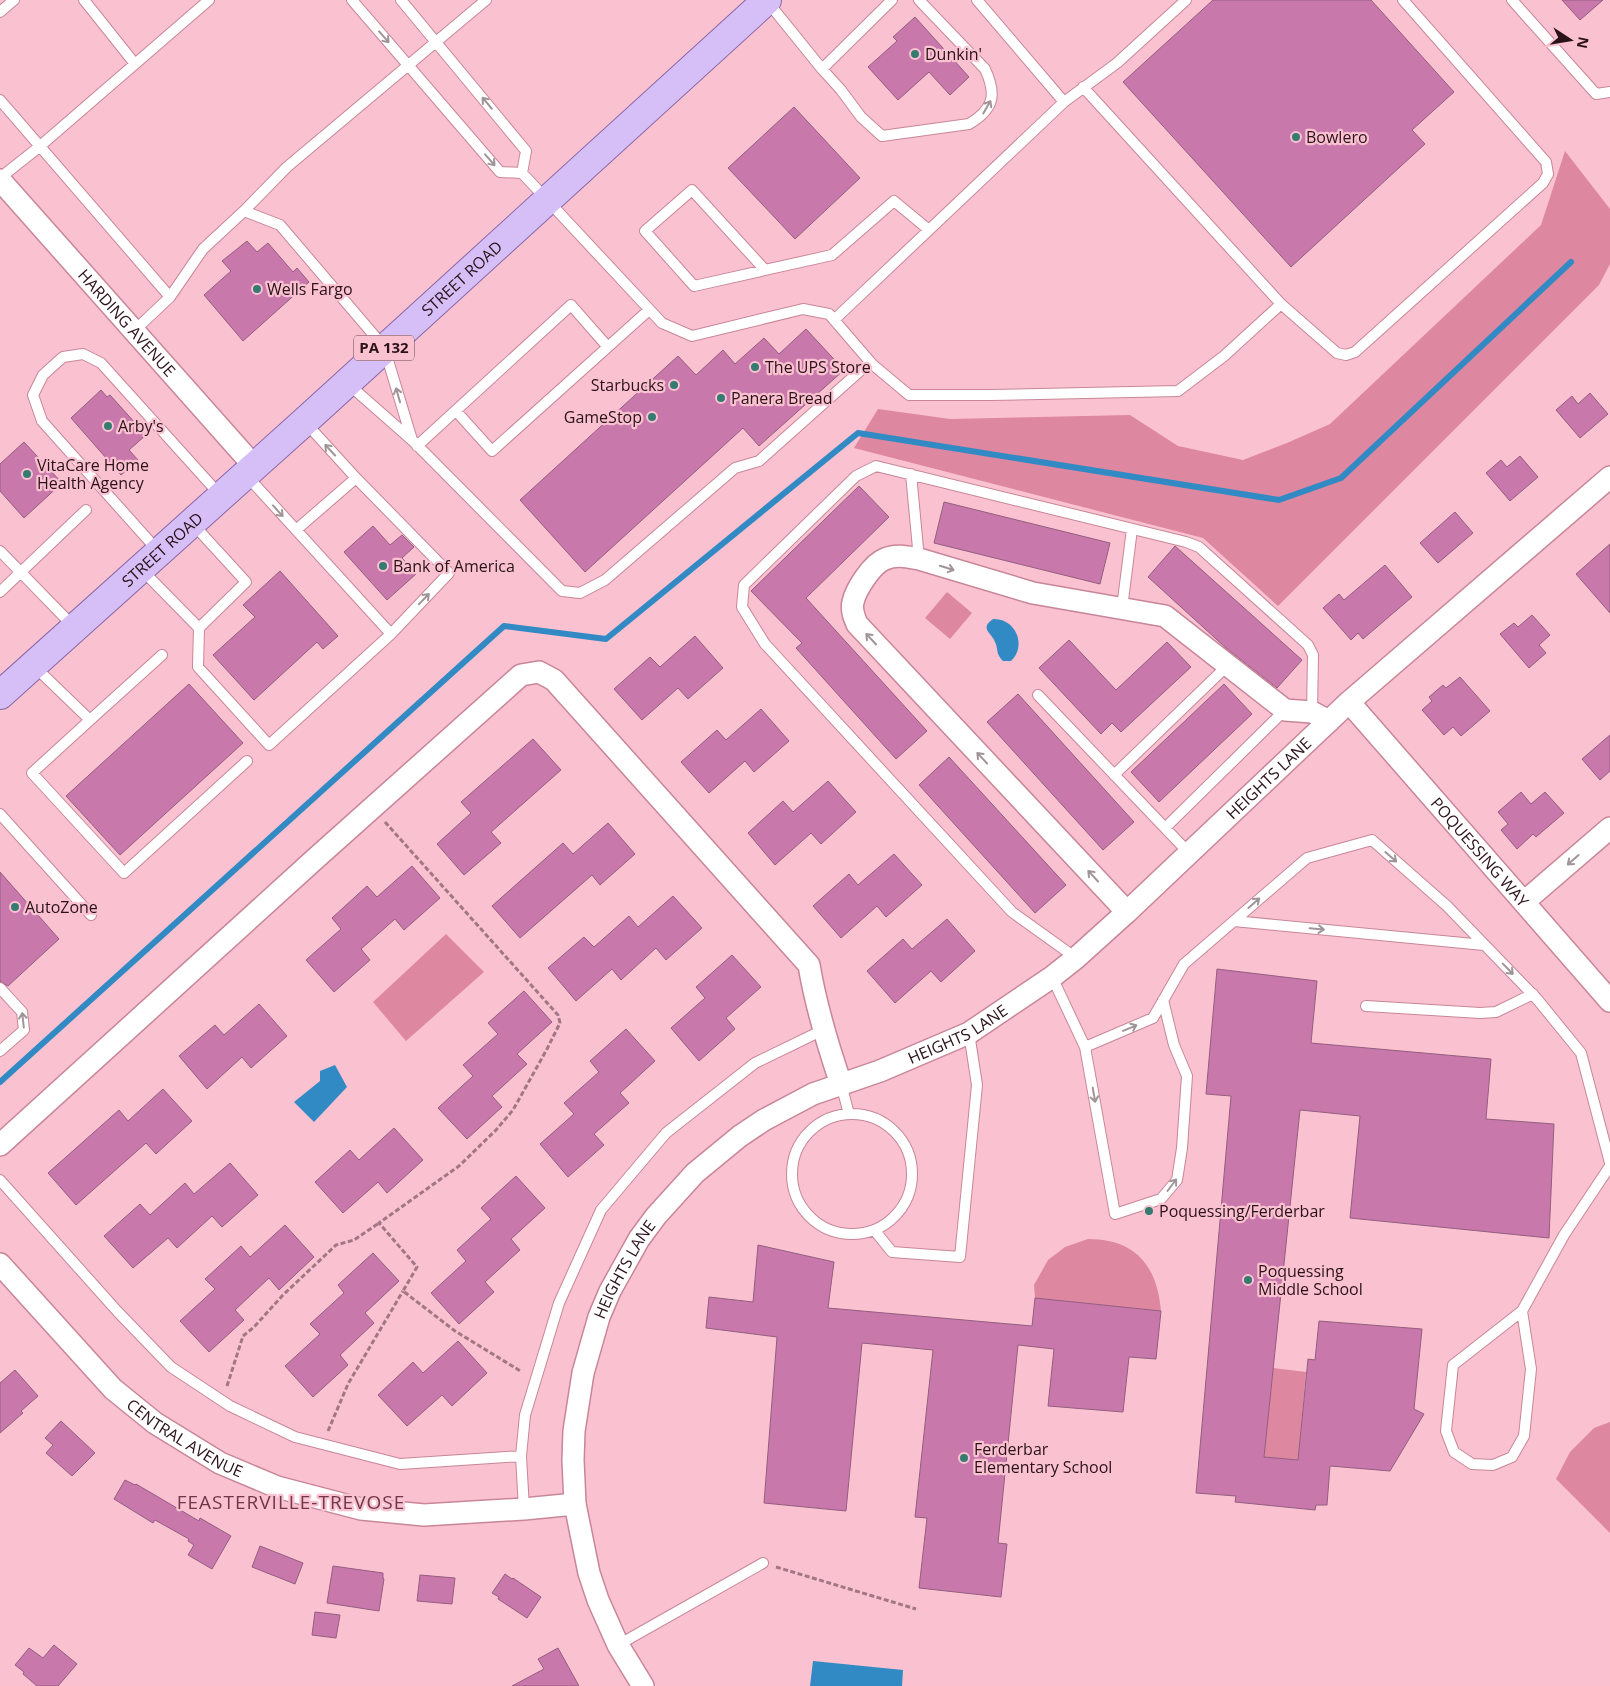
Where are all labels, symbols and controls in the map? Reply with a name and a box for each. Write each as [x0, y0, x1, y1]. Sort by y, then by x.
north arrow [1545, 15, 1595, 65]
one-way arrow [378, 30, 389, 43]
text: N [1573, 35, 1594, 50]
place label: Dunkin' [925, 43, 982, 65]
marker: Dunkin' [909, 48, 921, 60]
one-way arrow [481, 97, 492, 110]
one-way arrow [982, 101, 992, 115]
place label: Bowlero [1306, 126, 1368, 148]
marker: Bowlero [1290, 131, 1302, 143]
one-way arrow [484, 153, 495, 166]
street label: STREET ROAD [417, 236, 507, 321]
street label: HARDING AVENUE [73, 264, 181, 381]
place label: Wells Fargo [267, 278, 353, 300]
marker: Wells Fargo [251, 283, 263, 295]
road number: PA 132 [354, 336, 414, 360]
place label: The UPS Store [765, 356, 871, 378]
marker: The UPS Store [749, 361, 761, 373]
place label: Starbucks [591, 374, 664, 396]
marker: Starbucks [668, 379, 680, 391]
one-way arrow [392, 387, 402, 403]
place label: Panera Bread [731, 387, 832, 409]
marker: Panera Bread [715, 392, 727, 404]
place label: GameStop [564, 406, 642, 428]
marker: GameStop [646, 411, 658, 423]
place label: Arby's [118, 415, 164, 437]
marker: Arby's [102, 420, 114, 432]
one-way arrow [324, 443, 336, 456]
place label: VitaCare Home Health Agency [37, 454, 149, 494]
marker: VitaCare Home Health Agency [21, 468, 33, 480]
one-way arrow [272, 504, 284, 517]
street label: STREET ROAD [117, 507, 208, 592]
place label: Bank of America [393, 555, 515, 577]
marker: Bank of America [377, 560, 389, 572]
one-way arrow [939, 563, 955, 573]
one-way arrow [418, 593, 430, 605]
one-way arrow [865, 633, 877, 646]
street label: HEIGHTS LANE [1221, 732, 1316, 824]
one-way arrow [976, 751, 988, 764]
street label: POQUESSING WAY [1426, 792, 1534, 911]
one-way arrow [1384, 851, 1397, 862]
one-way arrow [1567, 854, 1580, 865]
one-way arrow [1087, 870, 1099, 883]
place label: AutoZone [25, 896, 98, 918]
one-way arrow [1248, 898, 1261, 909]
marker: AutoZone [9, 901, 21, 913]
one-way arrow [1309, 924, 1325, 934]
one-way arrow [1502, 963, 1514, 975]
street label: HEIGHTS LANE [904, 999, 1012, 1069]
one-way arrow [18, 1013, 28, 1029]
one-way arrow [1122, 1022, 1137, 1032]
one-way arrow [1089, 1087, 1099, 1103]
one-way arrow [1167, 1178, 1177, 1192]
place label: Poquessing/Ferderbar [1159, 1200, 1325, 1222]
marker: Poquessing/Ferderbar [1143, 1205, 1155, 1217]
street label: HEIGHTS LANE [588, 1216, 660, 1322]
place label: Poquessing Middle School [1258, 1260, 1363, 1300]
marker: Poquessing Middle School [1242, 1274, 1254, 1286]
street label: CENTRAL AVENUE [122, 1393, 246, 1482]
place label: Ferderbar Elementary School [974, 1438, 1112, 1478]
marker: Ferderbar Elementary School [958, 1452, 970, 1464]
district label: FEASTERVILLE-TREVOSE [177, 1489, 405, 1515]

